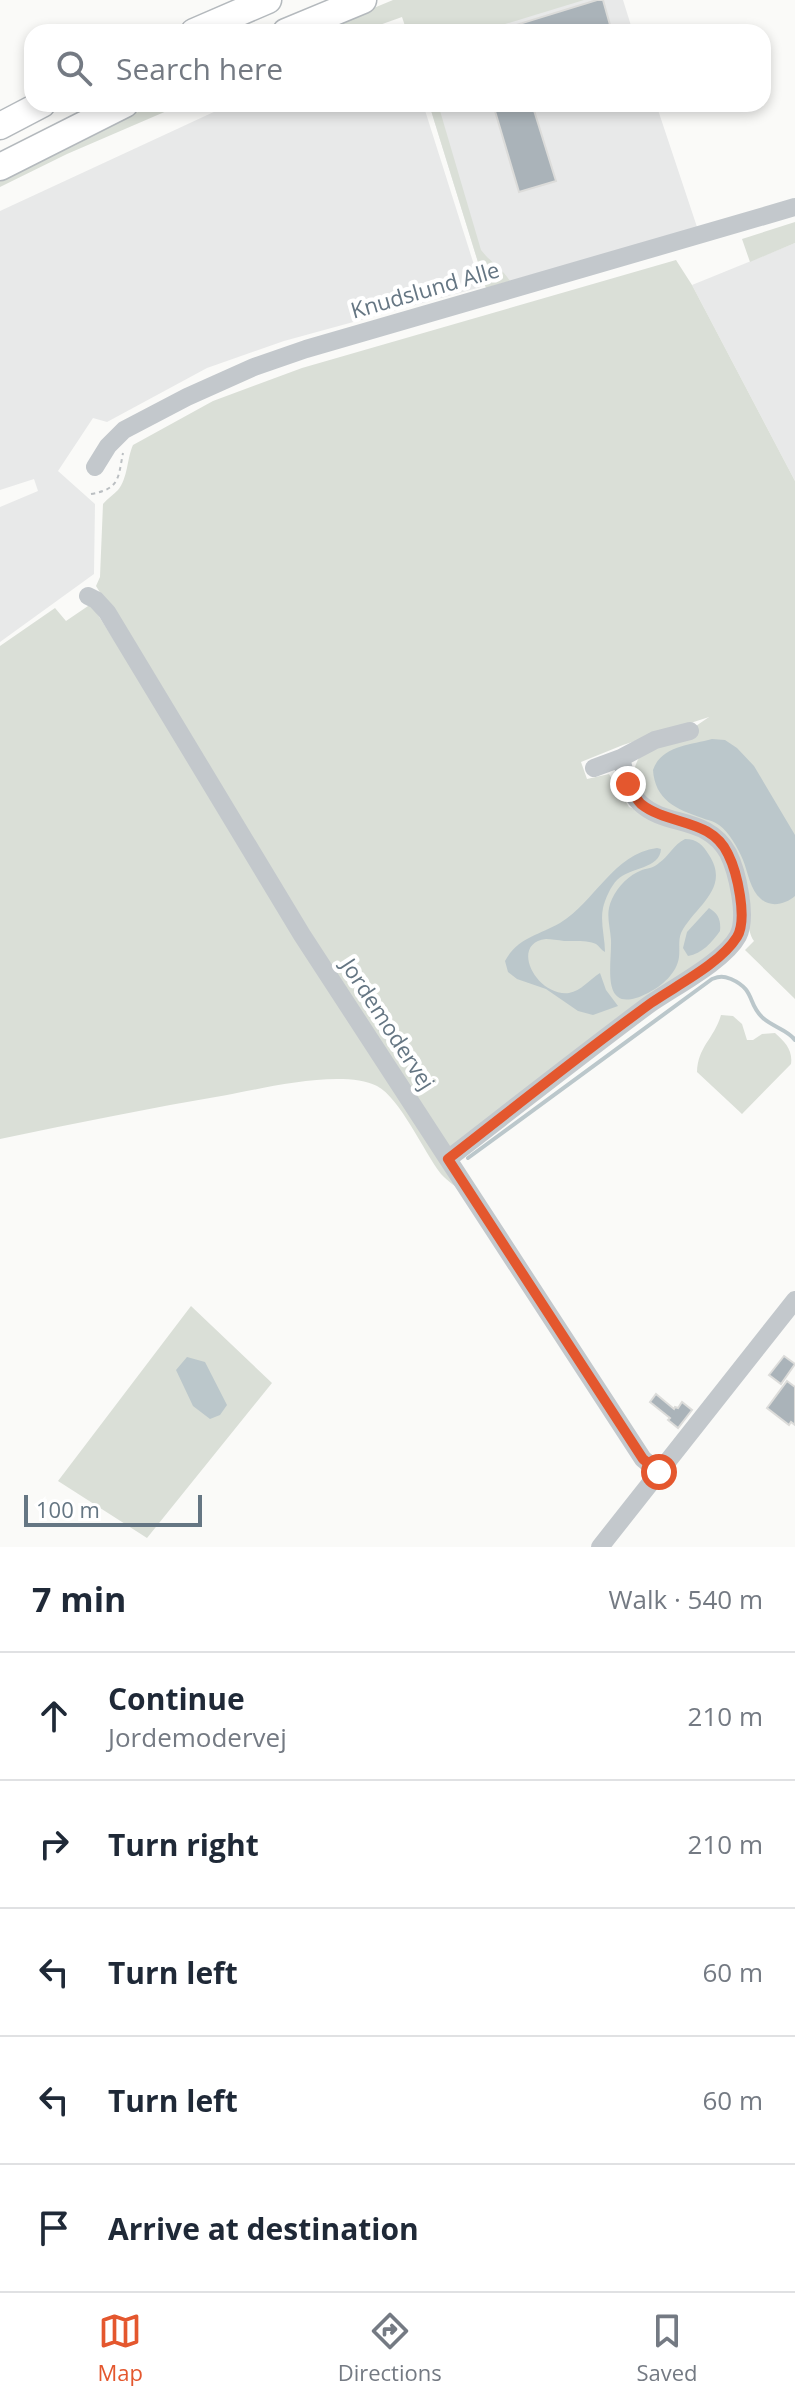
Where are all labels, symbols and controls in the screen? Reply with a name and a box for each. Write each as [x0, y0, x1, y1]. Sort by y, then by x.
search box [24, 24, 771, 112]
icon: search [52, 46, 96, 90]
text: Search here [116, 48, 283, 89]
street label: Knudslund Alle [347, 253, 503, 325]
route end [610, 766, 646, 802]
street label: Jordemodervej [334, 950, 443, 1095]
route start [641, 1454, 677, 1490]
scale bar [24, 1491, 202, 1527]
text: 100 m [36, 1494, 100, 1524]
text: 7 min [32, 1576, 126, 1622]
text: Walk · 540 m [609, 1581, 763, 1617]
text: Continue [108, 1678, 245, 1719]
icon: ahead [32, 1694, 76, 1738]
text: 210 m [688, 1698, 763, 1734]
text: Jordemodervej [108, 1719, 287, 1755]
icon: right [32, 1822, 76, 1866]
text: Turn right [108, 1824, 259, 1865]
text: 210 m [688, 1826, 763, 1862]
icon: left [32, 1950, 76, 1994]
text: Turn left [108, 1952, 238, 1993]
text: 60 m [702, 1954, 763, 1990]
icon: left [32, 2078, 76, 2122]
text: Turn left [108, 2080, 238, 2121]
text: 60 m [702, 2082, 763, 2118]
icon: arrive [32, 2206, 76, 2250]
text: Arrive at destination [108, 2208, 419, 2249]
tab: Map [97, 2309, 143, 2387]
tab: Directions [338, 2309, 442, 2387]
tab: Saved [636, 2309, 698, 2387]

